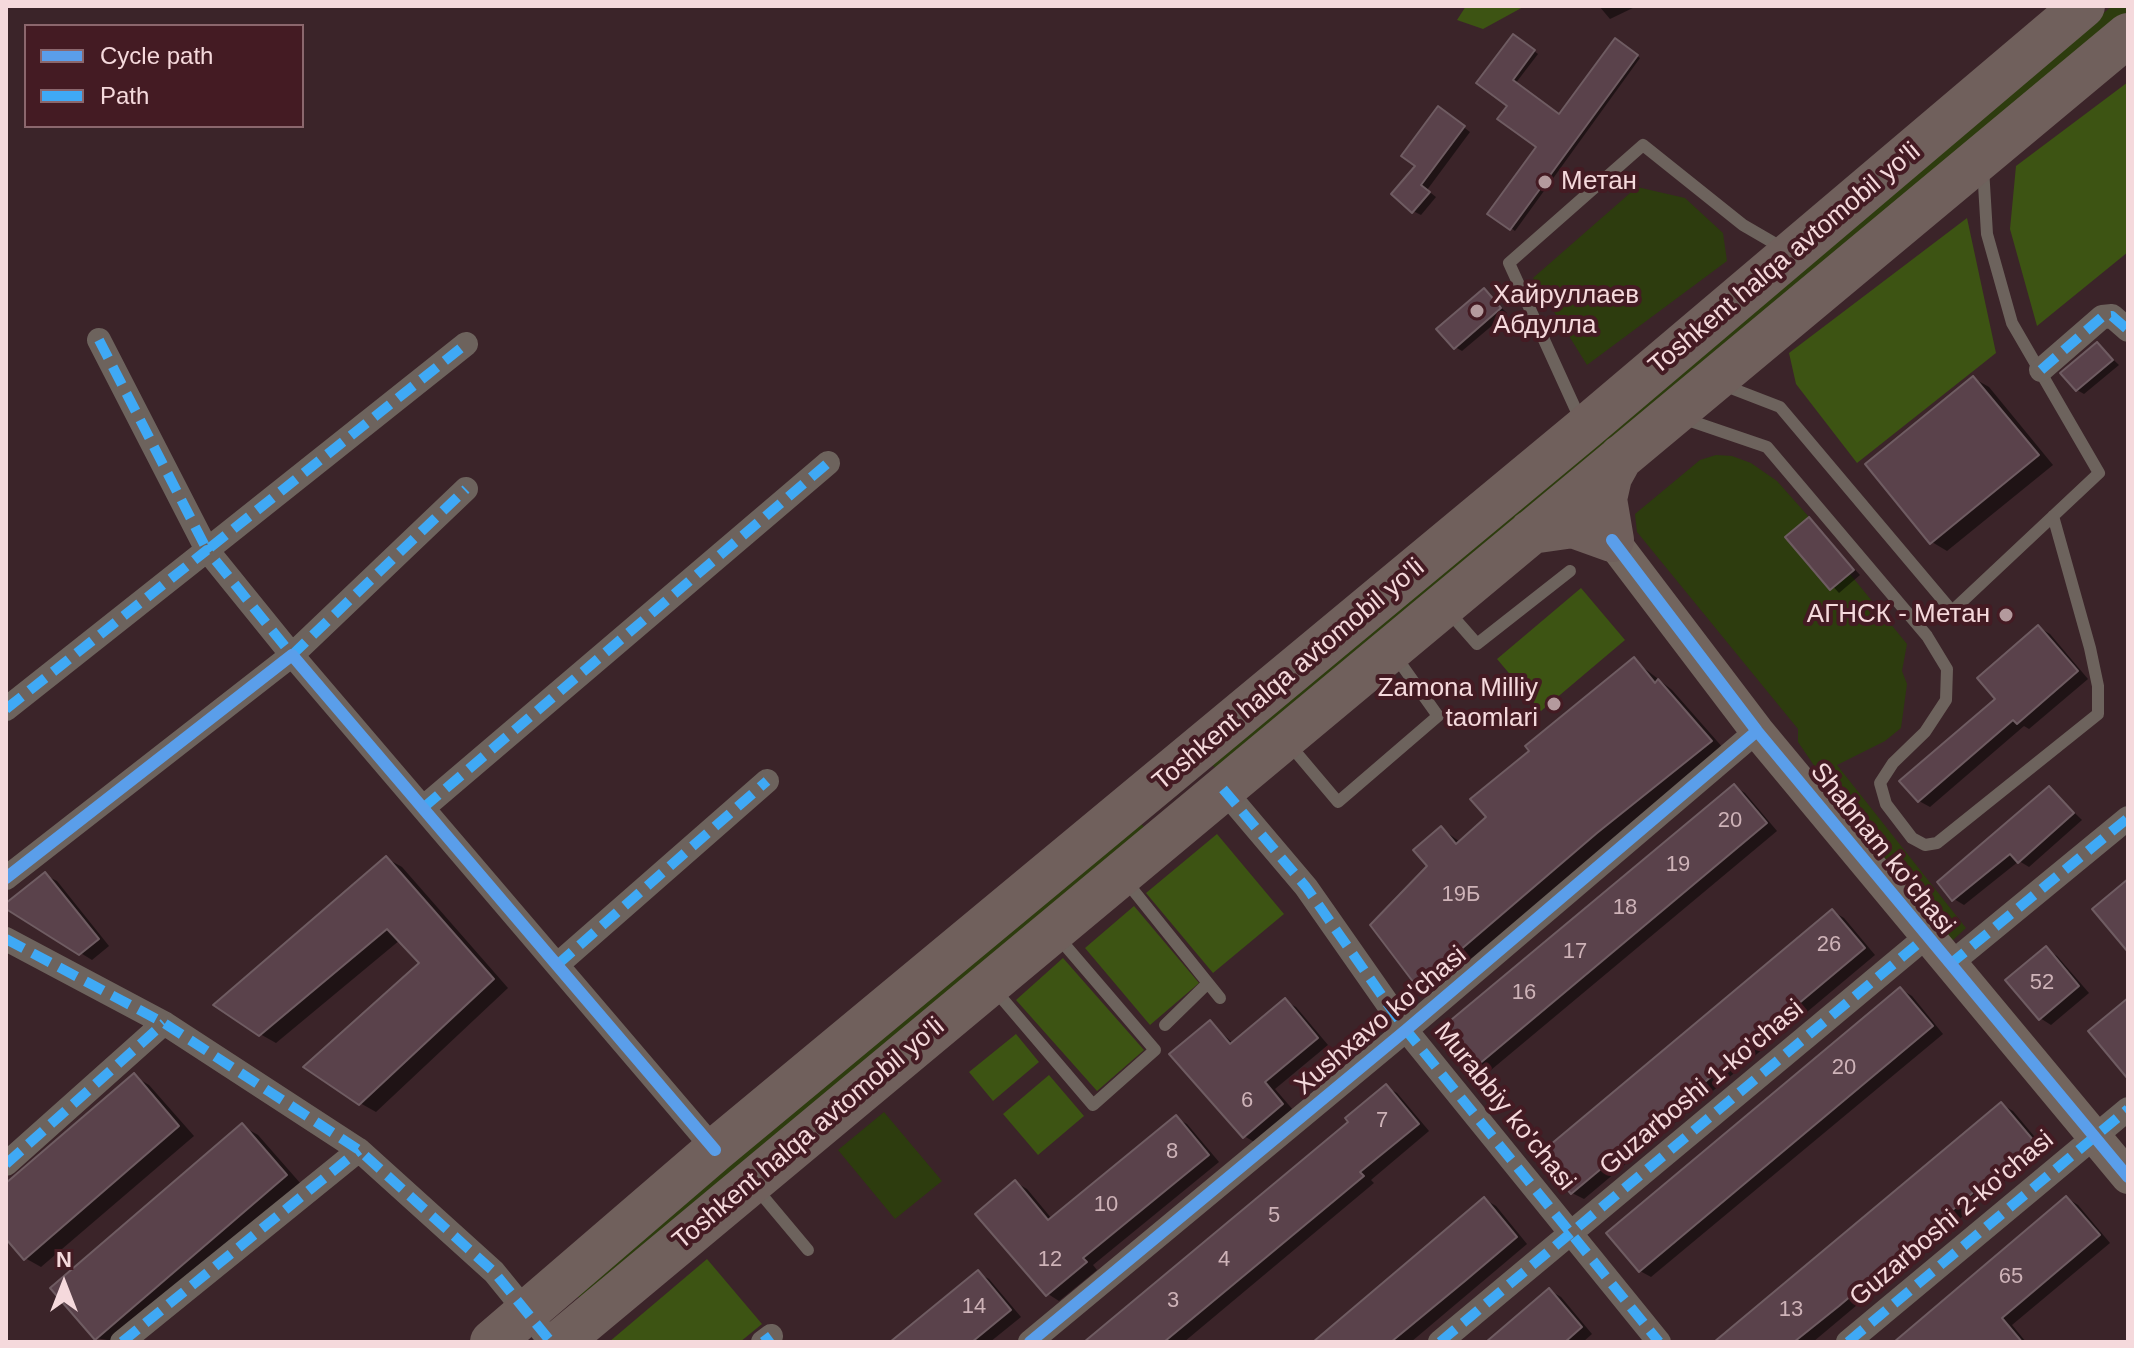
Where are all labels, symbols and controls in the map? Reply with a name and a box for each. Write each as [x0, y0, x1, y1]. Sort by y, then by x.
legend [24, 24, 304, 128]
text: Cycle path [100, 42, 213, 69]
text: Path [100, 82, 149, 109]
street label: Toshkent halqa avtomobil yo'li [1643, 136, 1927, 382]
place label: Метан [1561, 166, 1637, 198]
marker: Метан [1536, 173, 1554, 191]
place label: Хайруллаев Абдулла [1493, 280, 1639, 342]
marker: Хайруллаев Абдулла [1468, 302, 1486, 320]
street label: Toshkent halqa avtomobil yo'li [1147, 552, 1431, 798]
place label: АГНСК - Метан [1807, 599, 1990, 631]
marker: АГНСК - Метан [1997, 606, 2015, 624]
place label: Zamona Milliy taomlari [1378, 673, 1538, 734]
marker: Zamona Milliy taomlari [1545, 695, 1563, 713]
street label: Shabnam ko'chasi [1803, 757, 1961, 941]
house number: 20 [1718, 808, 1742, 834]
house number: 19 [1666, 852, 1690, 878]
house number: 19Б [1442, 882, 1480, 908]
house number: 18 [1613, 895, 1637, 921]
house number: 26 [1817, 932, 1841, 958]
house number: 17 [1563, 939, 1587, 965]
street label: Xushxavo ko'chasi [1289, 940, 1473, 1102]
house number: 52 [2030, 970, 2054, 996]
house number: 16 [1512, 980, 1536, 1006]
street label: Guzarboshi 1-ko'chasi [1594, 994, 1810, 1182]
street label: Toshkent halqa avtomobil yo'li [667, 1011, 951, 1257]
street label: Murabbiy ko'chasi [1427, 1017, 1581, 1197]
house number: 20 [1832, 1055, 1856, 1081]
house number: 6 [1241, 1088, 1253, 1114]
house number: 7 [1376, 1108, 1388, 1134]
street label: Guzarboshi 2-ko'chasi [1844, 1125, 2060, 1313]
house number: 8 [1166, 1139, 1178, 1165]
house number: 10 [1094, 1192, 1118, 1218]
house number: 5 [1268, 1203, 1280, 1229]
north arrow [24, 1244, 104, 1324]
text: N [56, 1247, 72, 1272]
house number: 12 [1038, 1247, 1062, 1273]
house number: 4 [1218, 1247, 1230, 1273]
house number: 65 [1999, 1264, 2023, 1290]
house number: 3 [1167, 1288, 1179, 1314]
house number: 14 [962, 1294, 986, 1320]
house number: 13 [1779, 1297, 1803, 1323]

